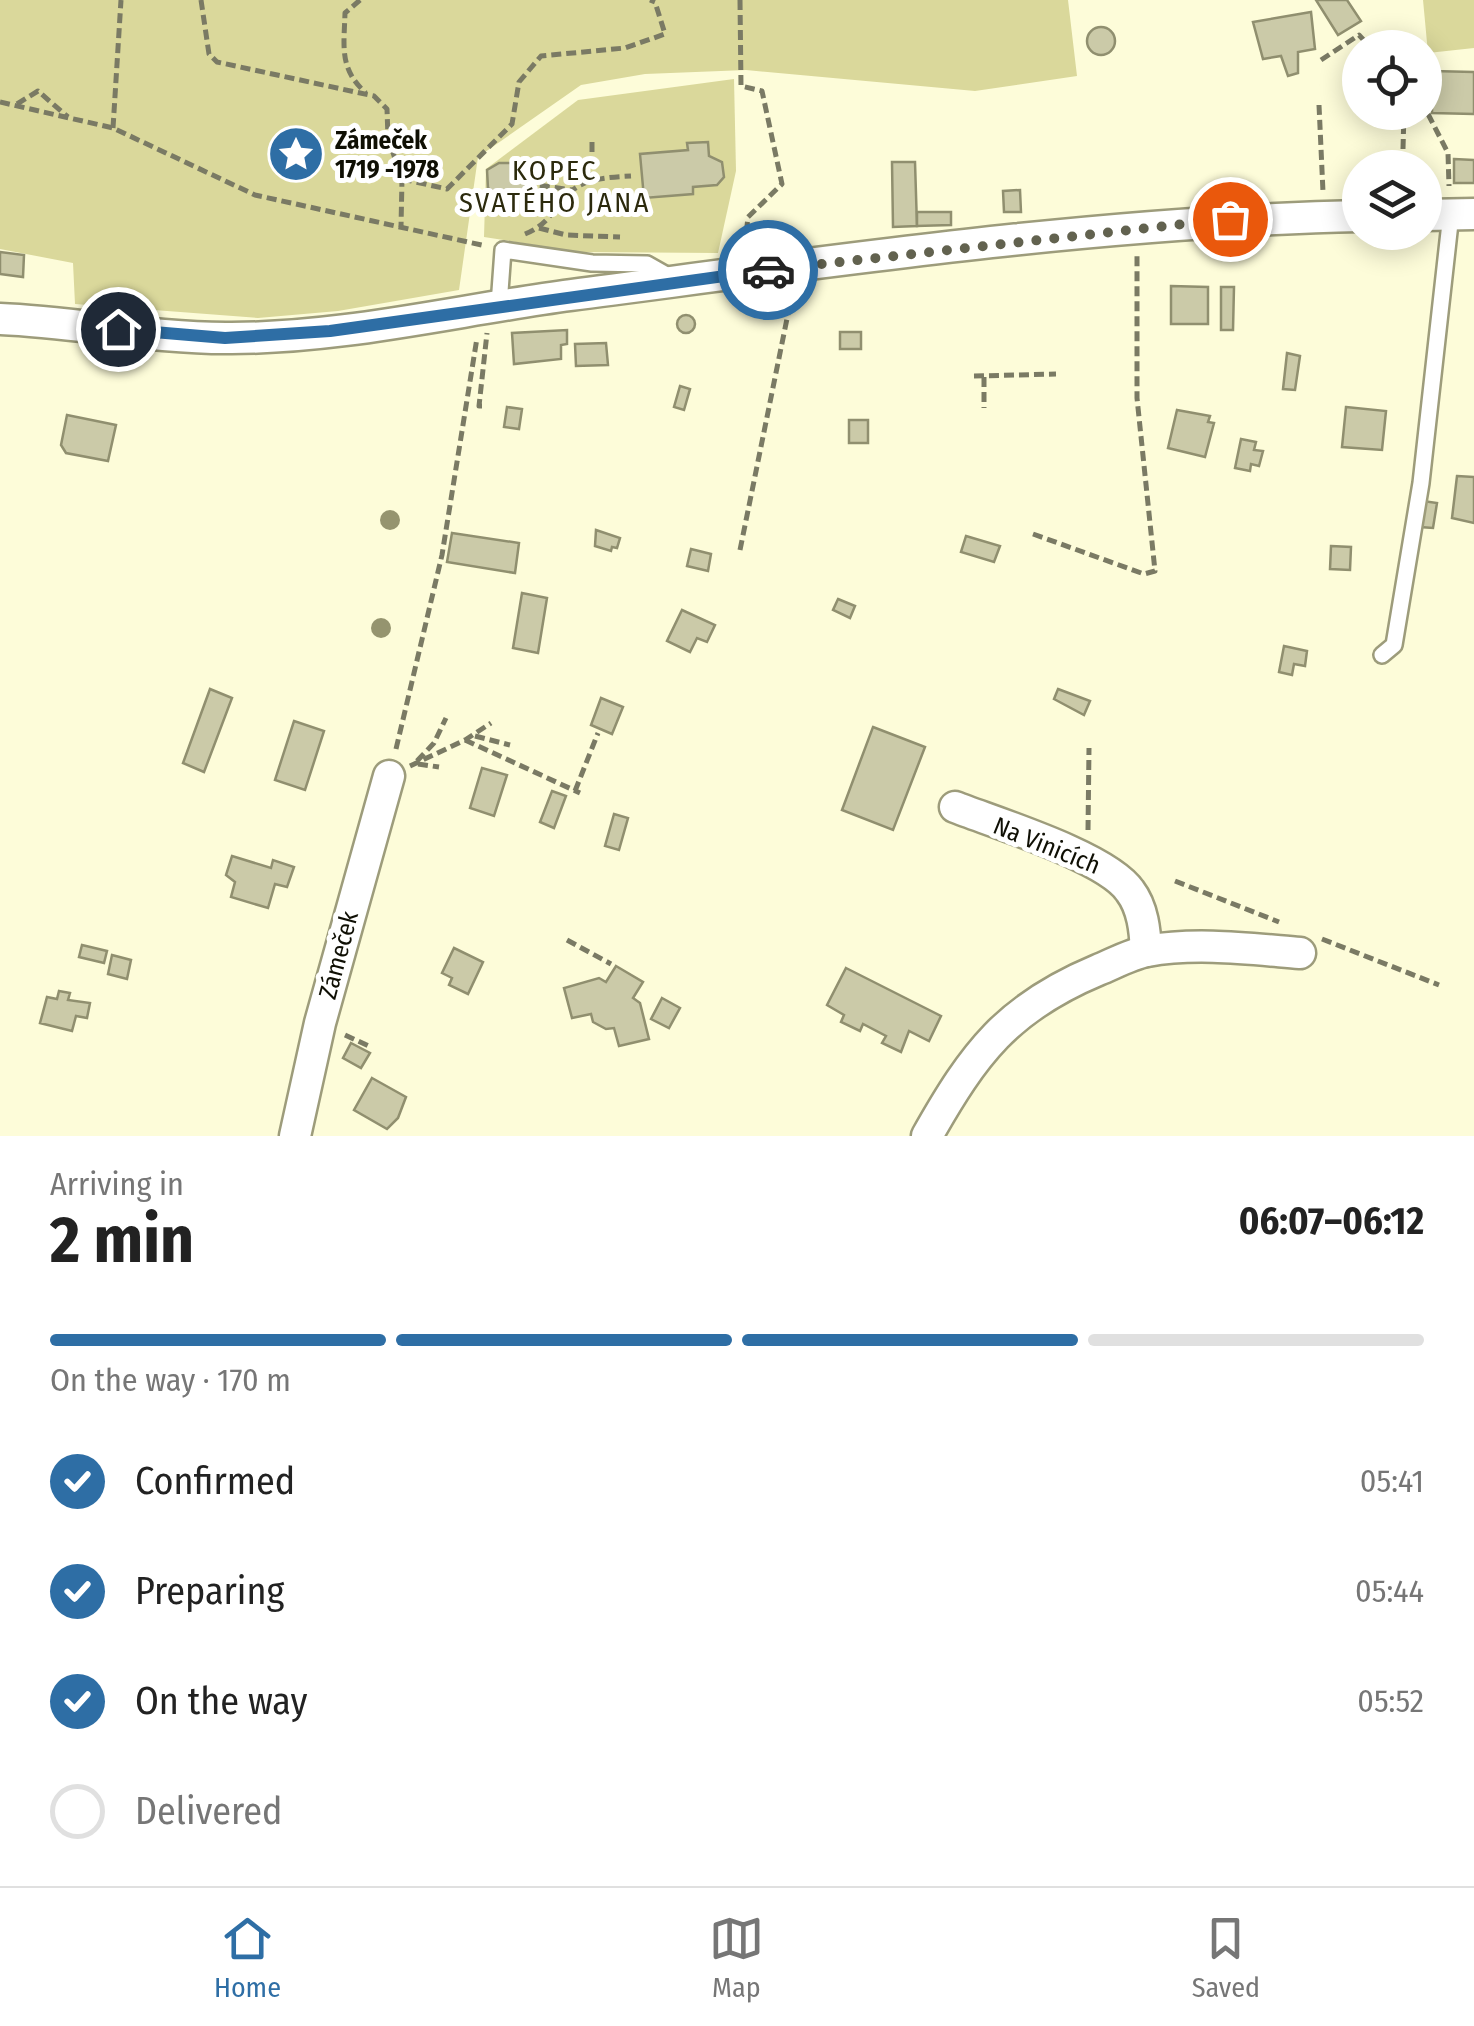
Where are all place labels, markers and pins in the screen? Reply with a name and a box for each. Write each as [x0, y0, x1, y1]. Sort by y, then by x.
place icon: Zámeček 1719 -1978 [266, 124, 326, 184]
place label: Zámeček 1719 -1978 [335, 126, 439, 185]
pin [1188, 177, 1273, 262]
pin [76, 287, 161, 372]

